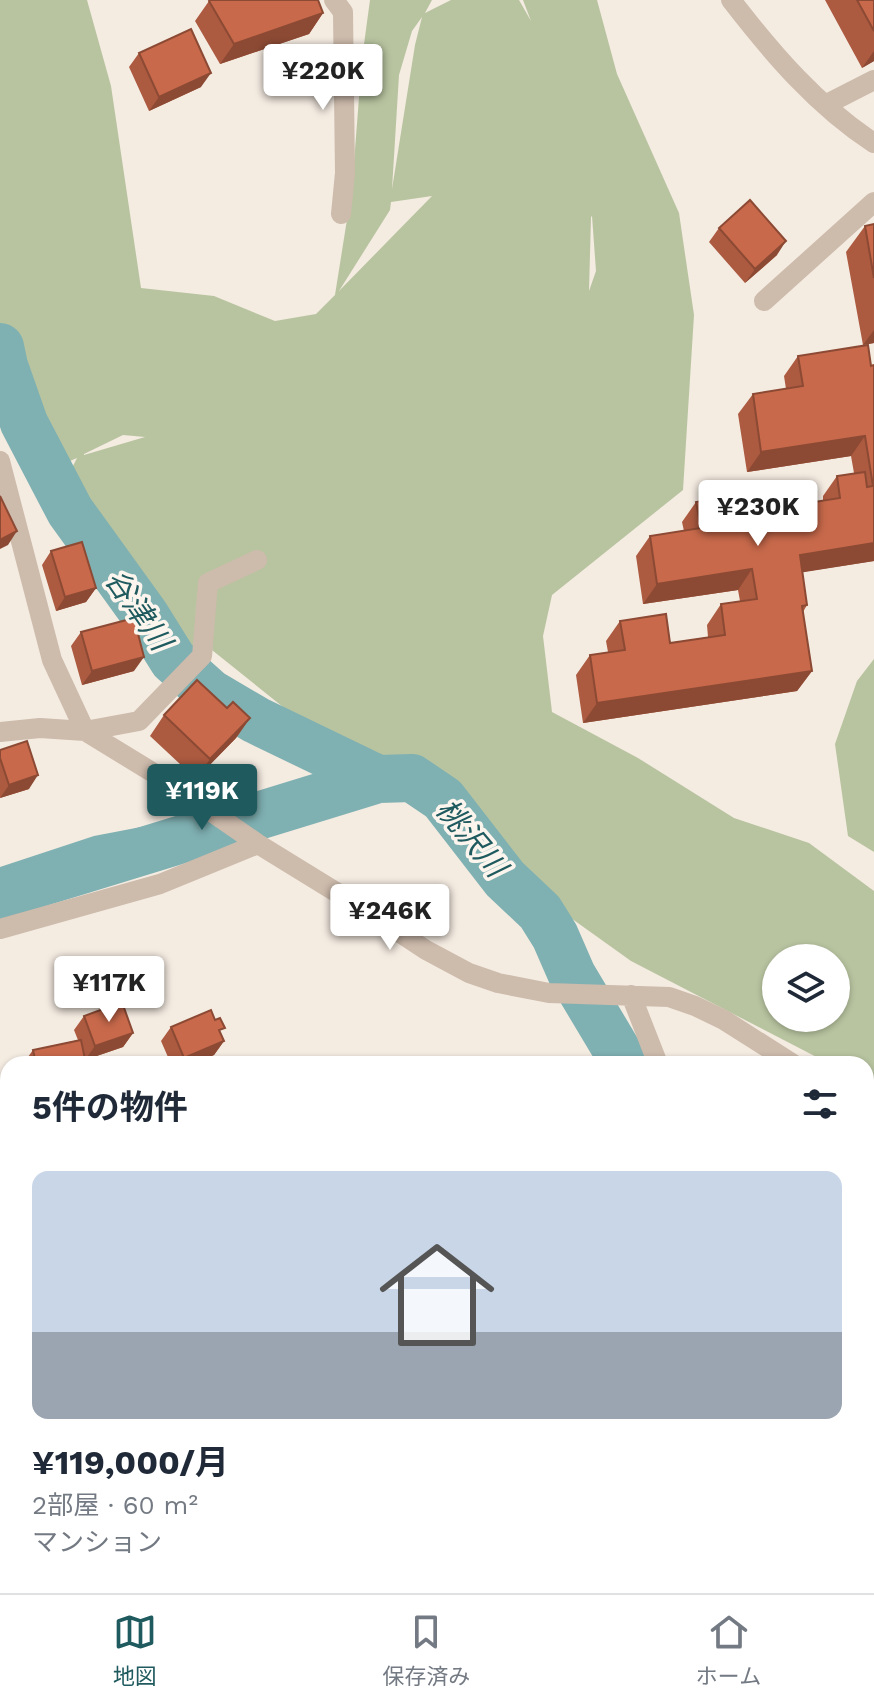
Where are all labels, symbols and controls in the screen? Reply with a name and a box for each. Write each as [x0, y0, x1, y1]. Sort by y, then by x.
pin: ¥220K [267, 44, 379, 112]
text: ¥220K [281, 55, 365, 85]
pin: ¥230K [702, 480, 814, 548]
text: ¥230K [717, 491, 800, 521]
water label: 谷津川 [98, 563, 180, 659]
pin: ¥119K [146, 764, 258, 832]
text: ¥119K [165, 775, 239, 805]
water label: 桃沢川 [429, 792, 516, 886]
pin: ¥246K [334, 884, 446, 952]
text: ¥246K [348, 895, 432, 925]
map controls [762, 944, 850, 1032]
button: layers [762, 944, 850, 1032]
pin: ¥117K [53, 956, 165, 1024]
text: ¥117K [72, 967, 146, 997]
icon: filters [798, 1082, 842, 1126]
text: 5件の物件 [32, 1087, 188, 1127]
icon: home [365, 1223, 509, 1367]
text: ¥119,000/月 [32, 1442, 229, 1482]
text: 2部屋 · 60 m² [32, 1490, 198, 1520]
text: マンション [32, 1527, 162, 1557]
tab: 地図 [113, 1610, 157, 1690]
tab: 保存済み [382, 1610, 470, 1690]
tab: ホーム [696, 1610, 761, 1690]

